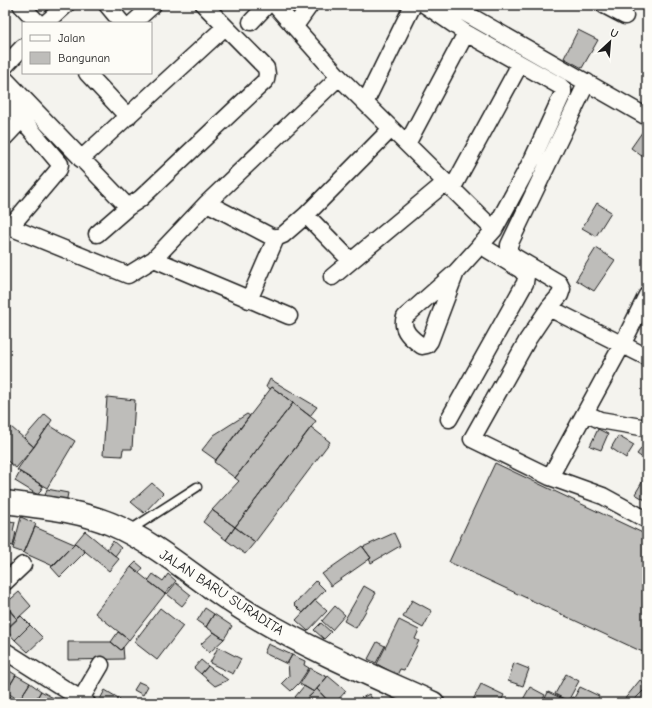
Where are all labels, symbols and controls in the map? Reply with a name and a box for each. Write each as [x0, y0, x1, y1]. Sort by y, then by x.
legend [22, 22, 152, 74]
north arrow [590, 22, 630, 62]
text: U [608, 26, 620, 41]
text: Jalan [58, 31, 85, 45]
text: Bangunan [58, 51, 110, 65]
street label: JALAN BARU SURADITA [156, 546, 287, 639]

